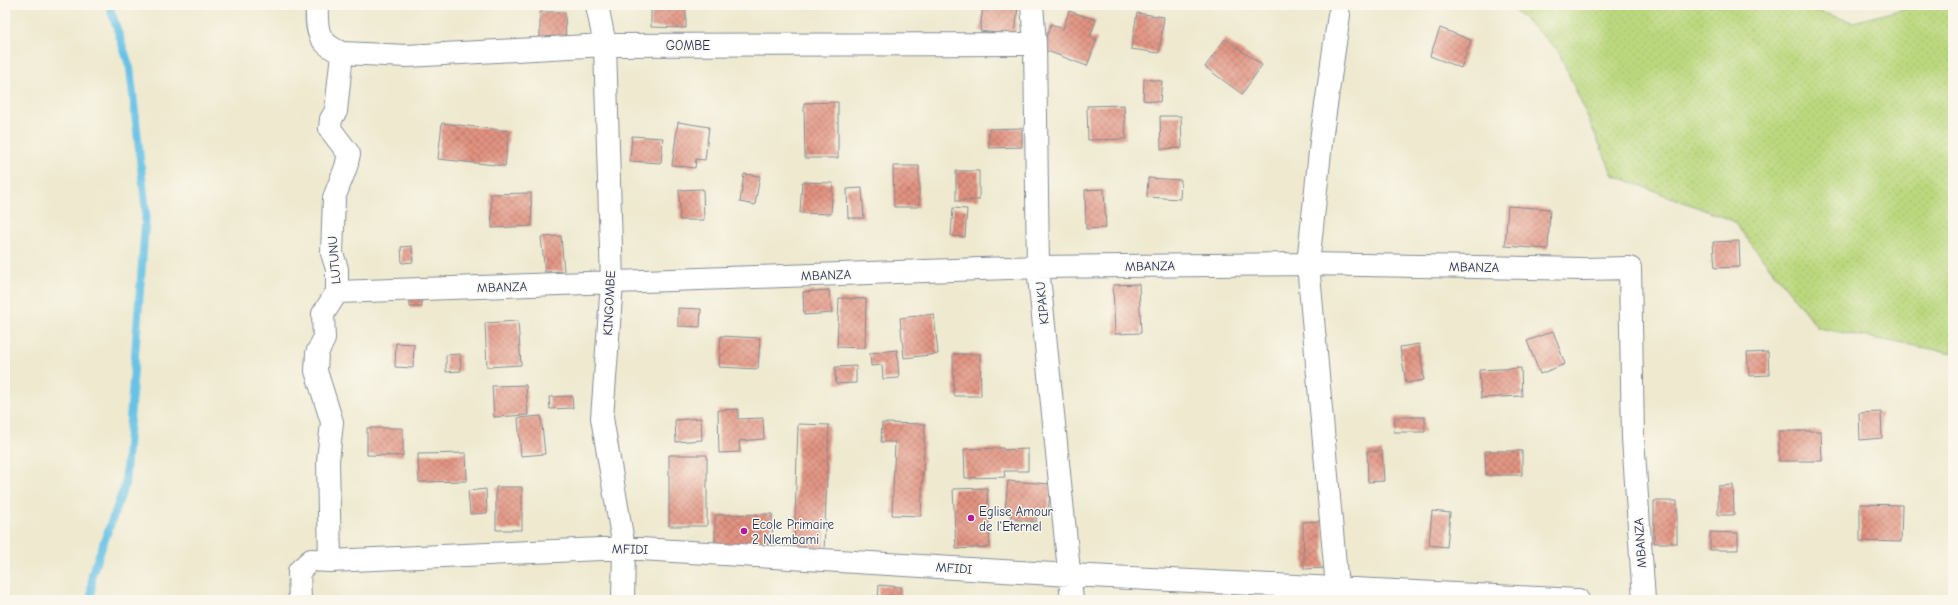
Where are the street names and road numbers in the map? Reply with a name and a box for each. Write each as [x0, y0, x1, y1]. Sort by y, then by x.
street label: GOMBE [666, 38, 710, 53]
street label: LUTUNU [324, 235, 344, 285]
street label: MBANZA [1125, 258, 1176, 274]
street label: MBANZA [1449, 259, 1500, 275]
street label: MBANZA [801, 267, 852, 283]
street label: KINGOMBE [600, 270, 618, 336]
street label: MBANZA [477, 279, 528, 295]
street label: KIPAKU [1032, 281, 1052, 325]
street label: MBANZA [1631, 517, 1649, 569]
street label: MFIDI [612, 541, 648, 557]
street label: MFIDI [935, 559, 973, 577]

